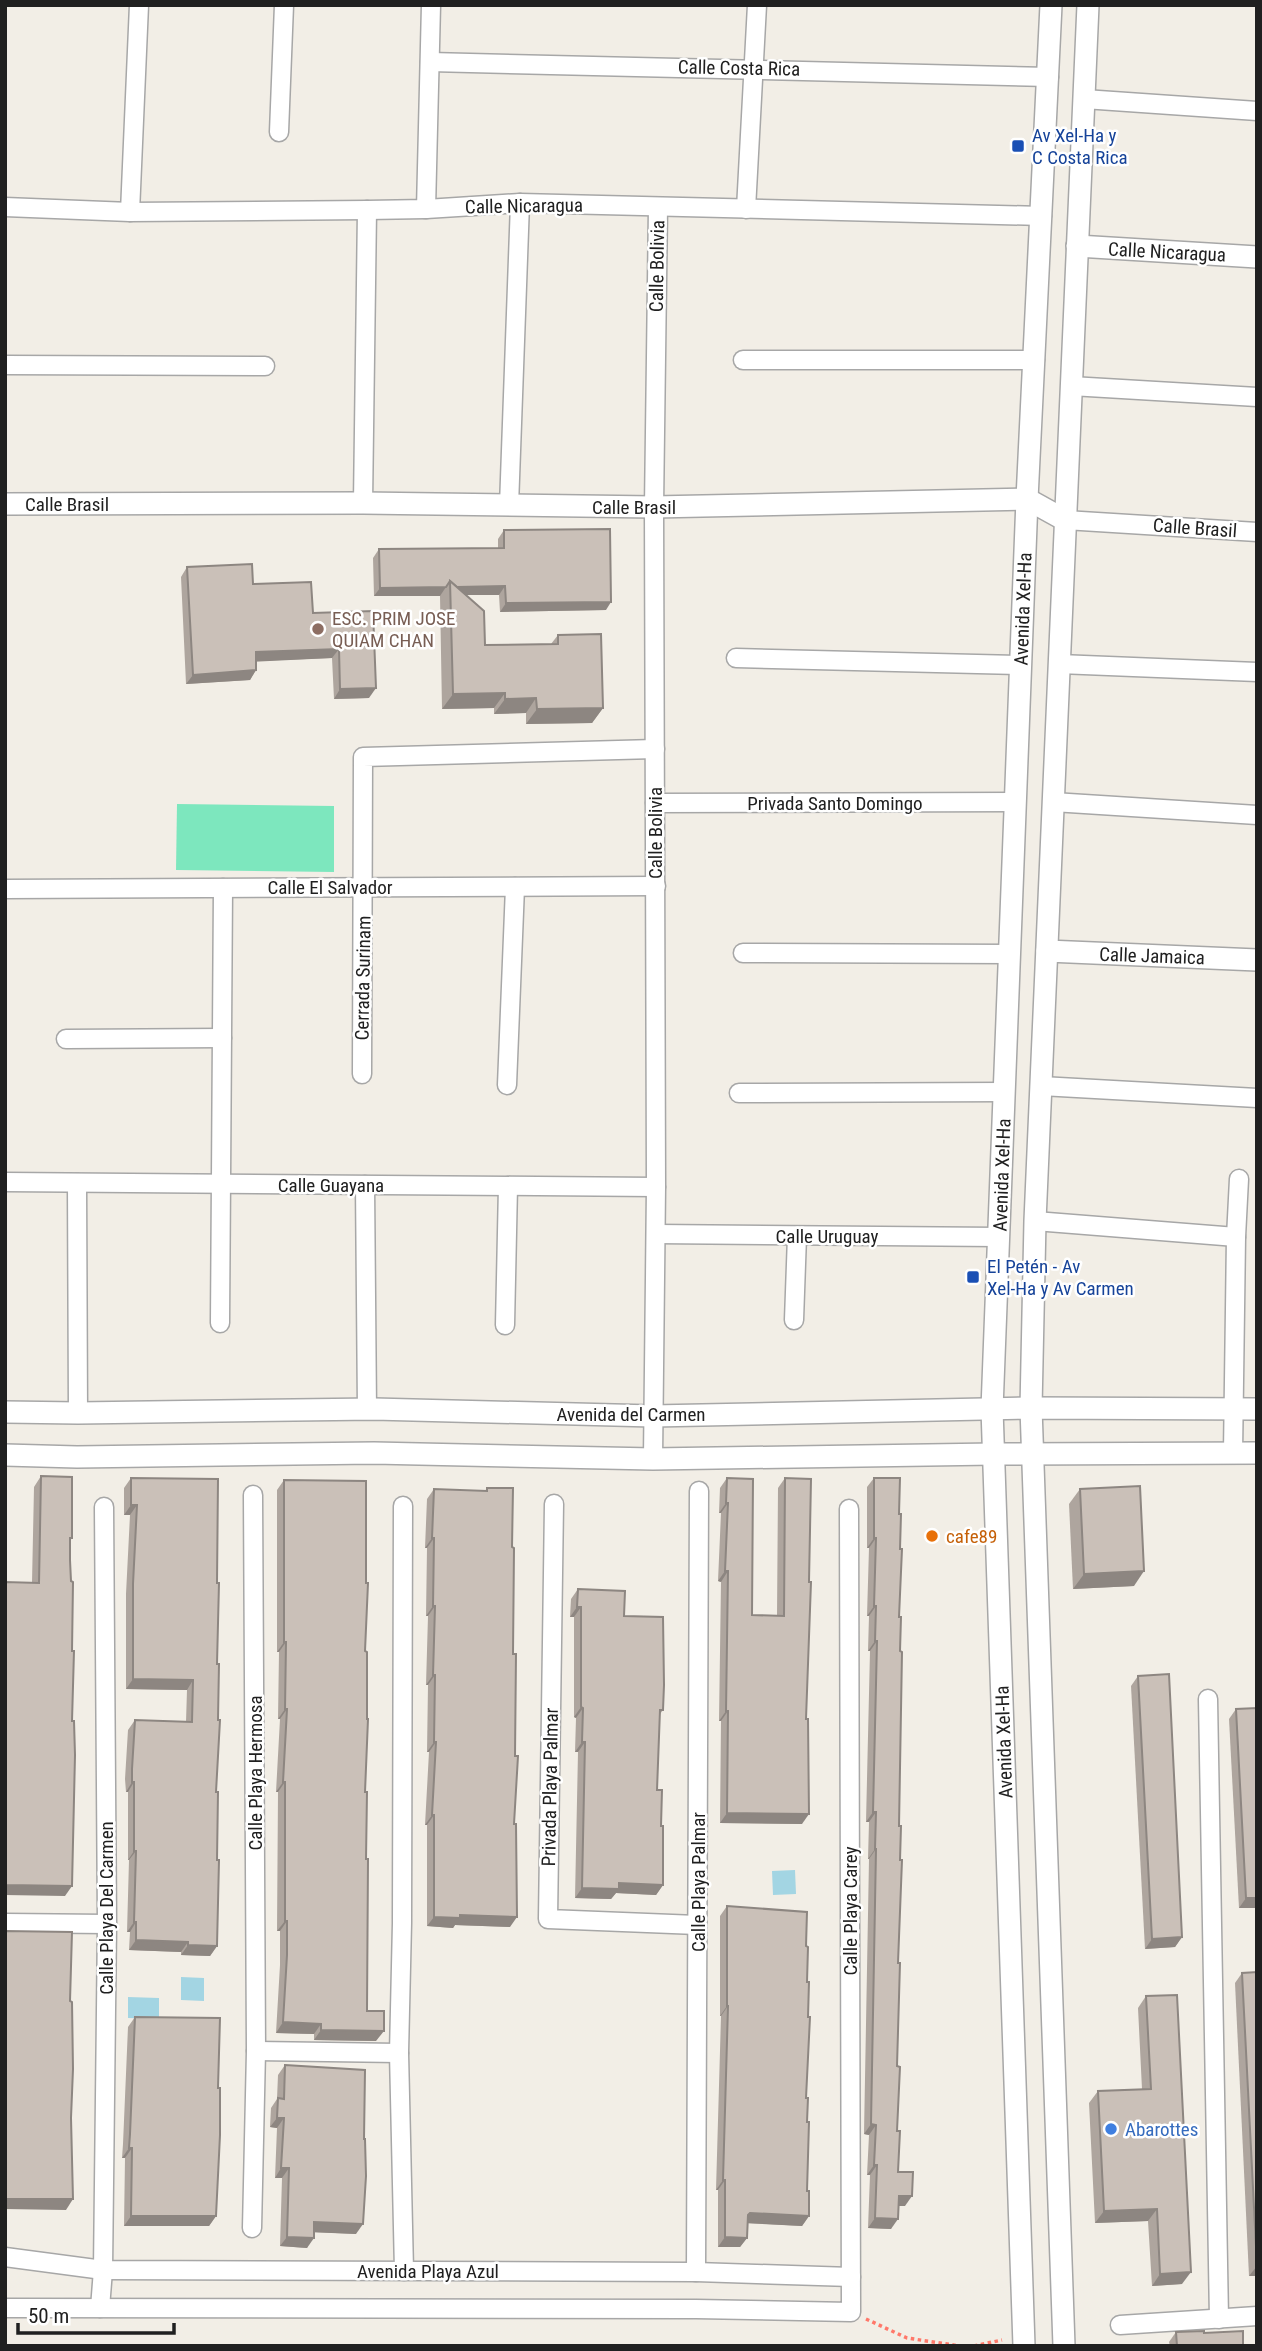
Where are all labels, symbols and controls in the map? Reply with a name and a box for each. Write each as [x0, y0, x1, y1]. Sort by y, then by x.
street label: Calle Costa Rica [678, 55, 800, 81]
place label: Av Xel-Ha y C Costa Rica [1032, 124, 1128, 169]
marker: Av Xel-Ha y C Costa Rica [1010, 138, 1026, 154]
street label: Calle Nicaragua [465, 193, 583, 219]
street label: Calle Bolivia [645, 220, 669, 312]
street label: Calle Nicaragua [1107, 237, 1227, 267]
street label: Calle Brasil [25, 493, 109, 516]
street label: Calle Brasil [592, 496, 676, 519]
street label: Calle Brasil [1152, 514, 1238, 542]
street label: Avenida Xel-Ha [1010, 552, 1036, 666]
place label: ESC. PRIM JOSE QUIAM CHAN [332, 607, 455, 652]
marker: ESC. PRIM JOSE QUIAM CHAN [310, 621, 326, 637]
street label: Calle Bolivia [644, 787, 667, 879]
street label: Privada Santo Domingo [747, 792, 923, 815]
street label: Calle El Salvador [267, 876, 393, 899]
street label: Cerrada Surinam [350, 915, 376, 1041]
street label: Calle Jamaica [1099, 943, 1205, 969]
street label: Avenida Xel-Ha [989, 1118, 1015, 1232]
street label: Calle Guayana [278, 1174, 384, 1197]
street label: Calle Uruguay [776, 1225, 879, 1248]
place label: El Petén - Av Xel-Ha y Av Carmen [987, 1255, 1134, 1300]
marker: El Petén - Av Xel-Ha y Av Carmen [965, 1269, 981, 1285]
street label: Avenida del Carmen [557, 1403, 706, 1426]
place label: cafe89 [946, 1525, 997, 1548]
marker: cafe89 [924, 1528, 940, 1544]
street label: Avenida Xel-Ha [991, 1685, 1017, 1799]
street label: Calle Playa Hermosa [244, 1695, 267, 1851]
street label: Privada Playa Palmar [537, 1707, 563, 1867]
street label: Calle Playa Palmar [687, 1812, 710, 1952]
street label: Calle Playa Del Carmen [95, 1821, 118, 1995]
street label: Calle Playa Carey [839, 1846, 862, 1976]
place label: Abarottes [1125, 2118, 1198, 2141]
marker: Abarottes [1103, 2121, 1119, 2137]
street label: Avenida Playa Azul [357, 2260, 499, 2283]
scale bar [18, 2292, 173, 2336]
text: 50 m [28, 2304, 69, 2328]

